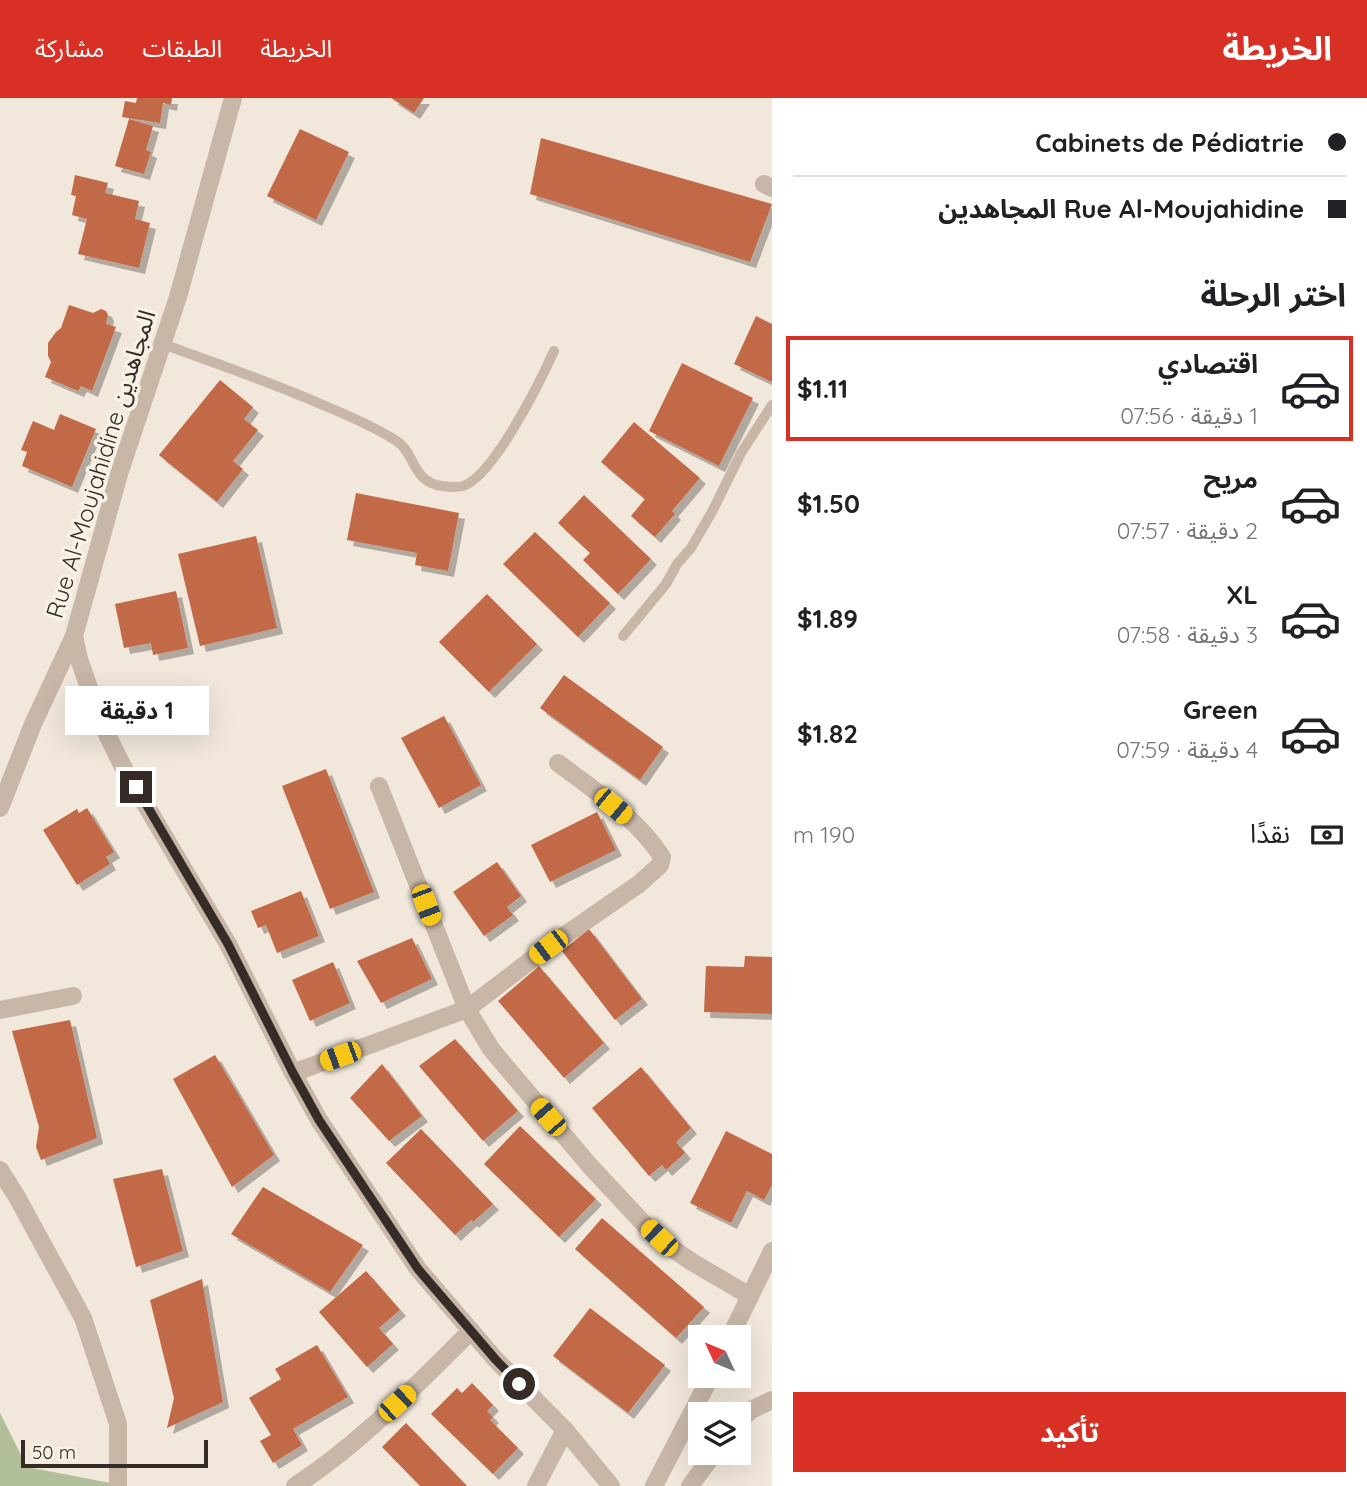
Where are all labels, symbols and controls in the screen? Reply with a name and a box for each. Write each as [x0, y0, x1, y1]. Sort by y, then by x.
text: الخريطة [1222, 27, 1332, 68]
text: مشاركة [35, 33, 104, 63]
text: الطبقات [142, 33, 222, 63]
text: الخريطة [260, 33, 332, 63]
text: Cabinets de Pédiatrie [1035, 126, 1304, 159]
text: Rue Al-Moujahidine المجاهدين [938, 192, 1304, 225]
text: اختر الرحلة [1200, 274, 1346, 314]
street label: Rue Al-Moujahidine المجاهدين [39, 306, 161, 621]
text: اقتصادي [1158, 347, 1258, 380]
icon: car [1279, 357, 1342, 420]
text: $1.11 [797, 372, 848, 405]
text: 1 دقيقة · 07:56 [1120, 401, 1258, 430]
text: مريح [1203, 462, 1258, 495]
icon: car [1279, 472, 1342, 535]
text: $1.50 [797, 487, 860, 520]
text: 2 دقيقة · 07:57 [1117, 516, 1258, 545]
text: XL [1226, 578, 1258, 611]
icon: car [1279, 587, 1342, 650]
text: $1.89 [797, 602, 858, 635]
text: 3 دقيقة · 07:58 [1117, 620, 1258, 649]
callout: 1 دقيقة [64, 686, 208, 734]
text: Green [1183, 693, 1258, 726]
text: 1 دقيقة [100, 696, 174, 725]
icon: car [1279, 702, 1342, 765]
text: $1.82 [797, 717, 858, 750]
text: 4 دقيقة · 07:59 [1116, 735, 1258, 764]
route end [120, 771, 152, 803]
car [591, 784, 636, 828]
icon: cash [1308, 816, 1346, 854]
text: نقدًا [1250, 817, 1290, 850]
text: 190 m [793, 820, 855, 849]
car [409, 882, 444, 928]
car [525, 926, 572, 968]
car [317, 1039, 364, 1073]
car [527, 1094, 570, 1140]
car [637, 1216, 682, 1260]
north arrow [688, 1325, 751, 1388]
map controls [688, 1325, 751, 1465]
route start [503, 1368, 535, 1400]
car [375, 1381, 420, 1425]
button: تأكيد [793, 1392, 1346, 1472]
button: layers [688, 1402, 751, 1465]
scale bar [21, 1437, 208, 1469]
text: 50 m [32, 1440, 76, 1464]

